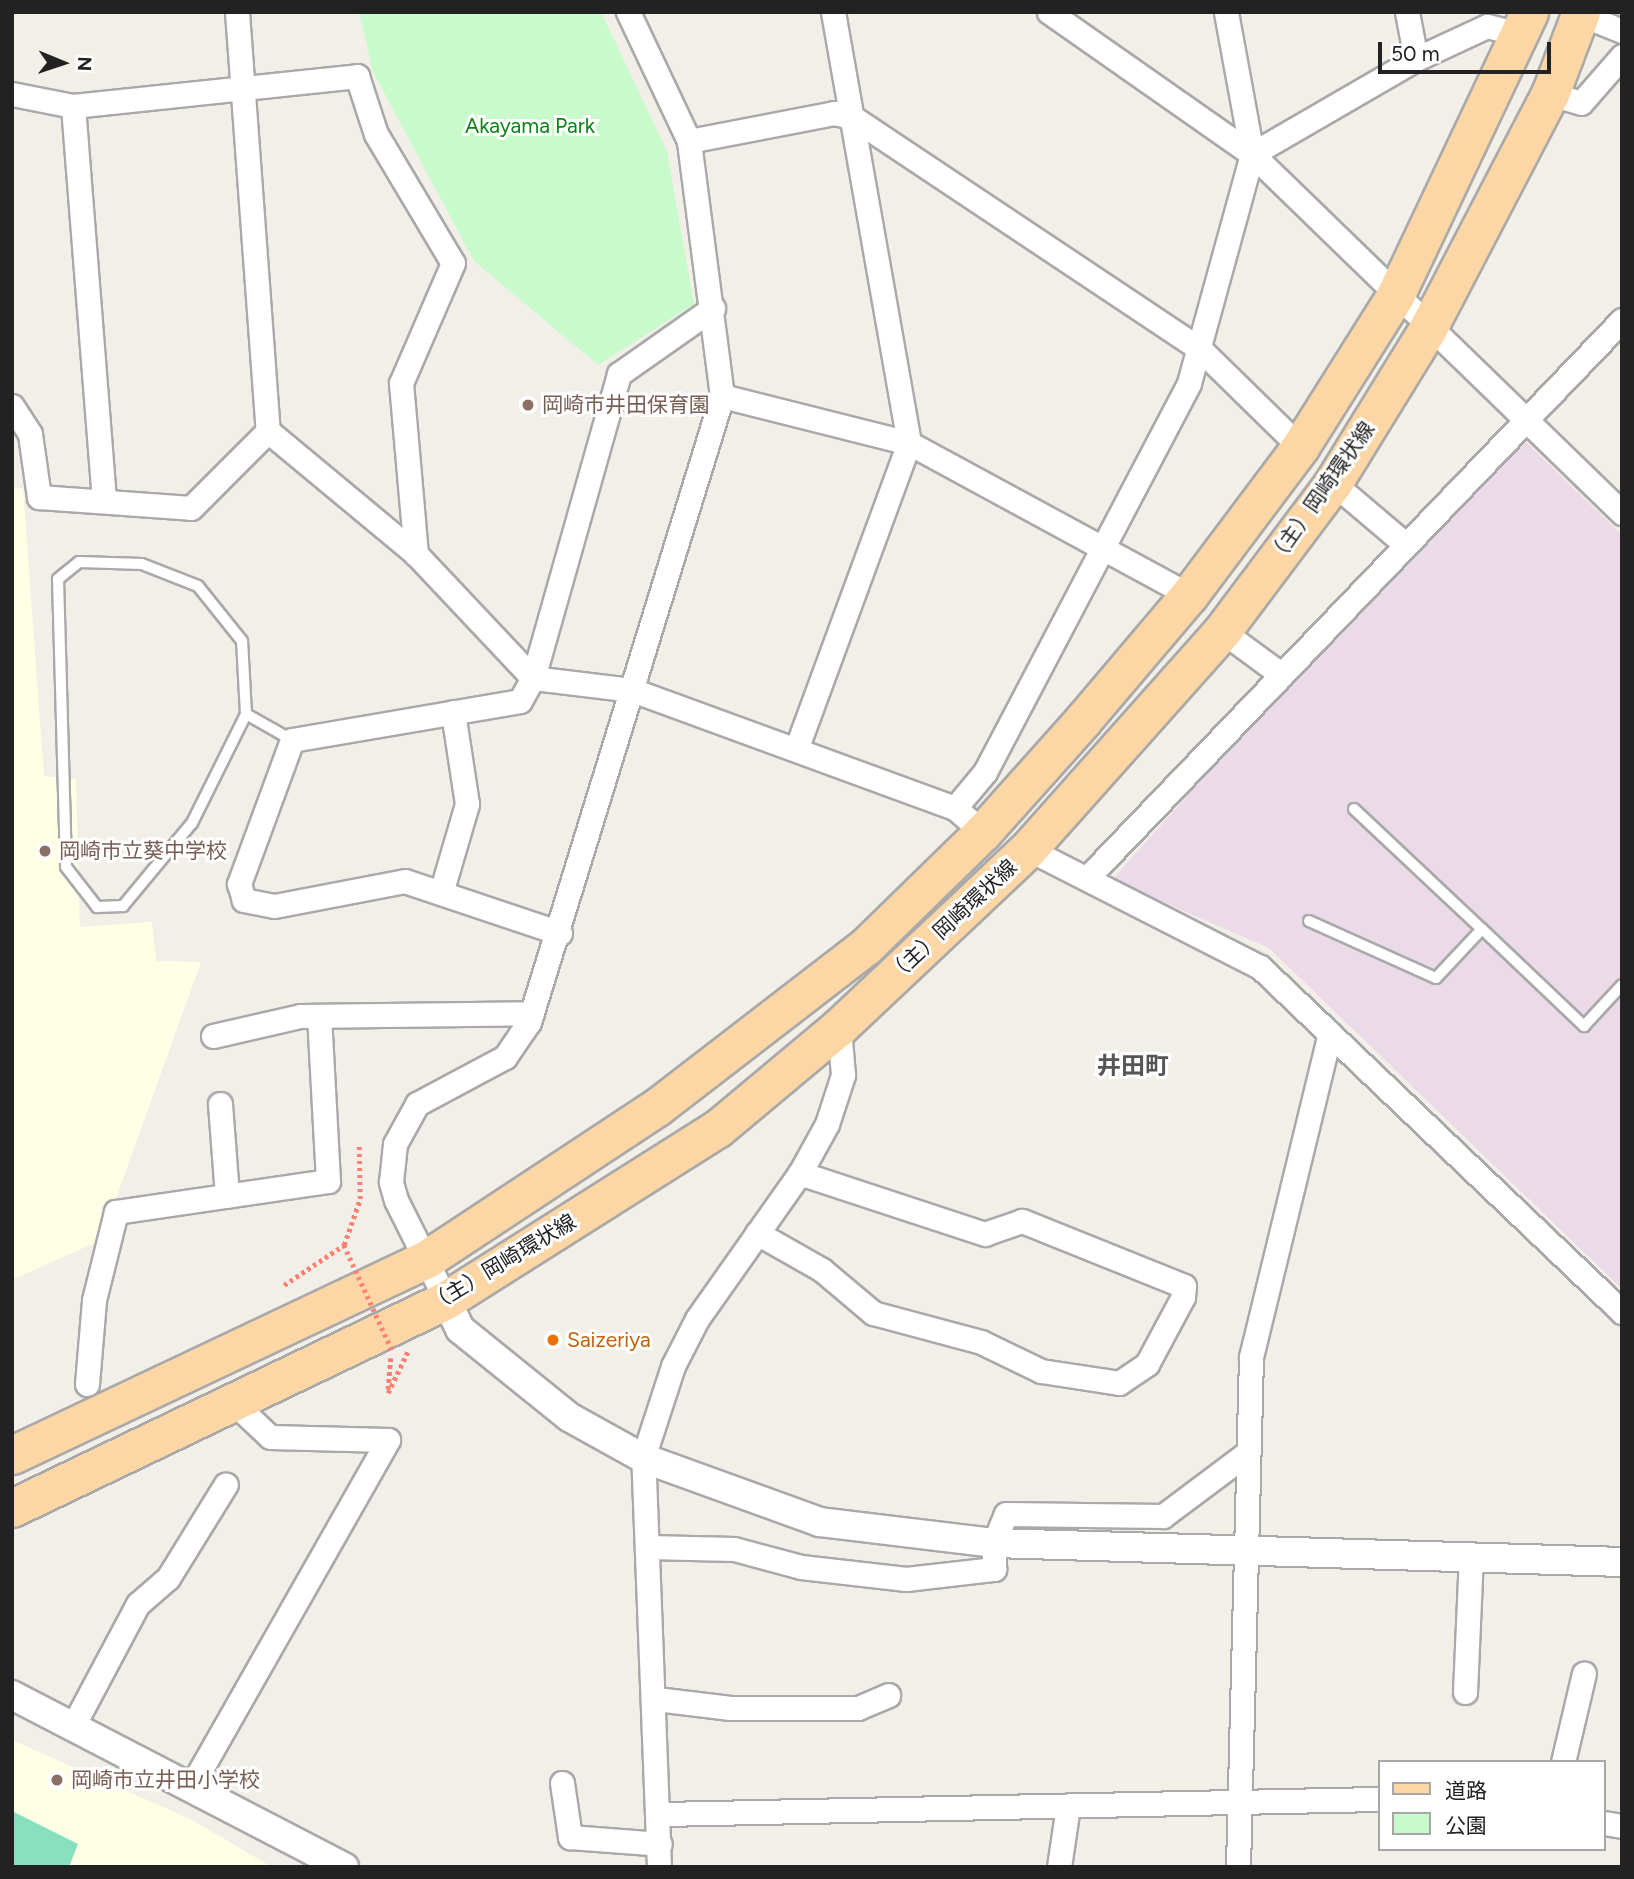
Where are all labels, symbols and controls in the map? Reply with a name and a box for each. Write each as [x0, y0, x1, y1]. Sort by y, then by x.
north arrow [28, 28, 98, 98]
scale bar [1382, 28, 1555, 72]
text: 50 m [1391, 41, 1440, 66]
text: N [73, 56, 96, 71]
park label: Akayama Park [465, 113, 595, 139]
place label: 岡崎市井田保育園 [542, 392, 710, 418]
marker: 岡崎市井田保育園 [520, 397, 536, 413]
street label: （主）岡崎環状線 [1262, 417, 1380, 569]
place label: 岡崎市立葵中学校 [59, 838, 227, 864]
marker: 岡崎市立葵中学校 [37, 843, 53, 859]
street label: （主）岡崎環状線 [882, 854, 1022, 988]
district label: 井田町 [1097, 1052, 1169, 1080]
street label: （主）岡崎環状線 [424, 1209, 580, 1317]
place label: Saizeriya [567, 1327, 651, 1353]
marker: Saizeriya [545, 1332, 561, 1348]
legend [1378, 1760, 1606, 1851]
place label: 岡崎市立井田小学校 [71, 1767, 260, 1793]
marker: 岡崎市立井田小学校 [49, 1772, 65, 1788]
text: 道路 [1445, 1778, 1487, 1803]
text: 公園 [1445, 1813, 1487, 1838]

